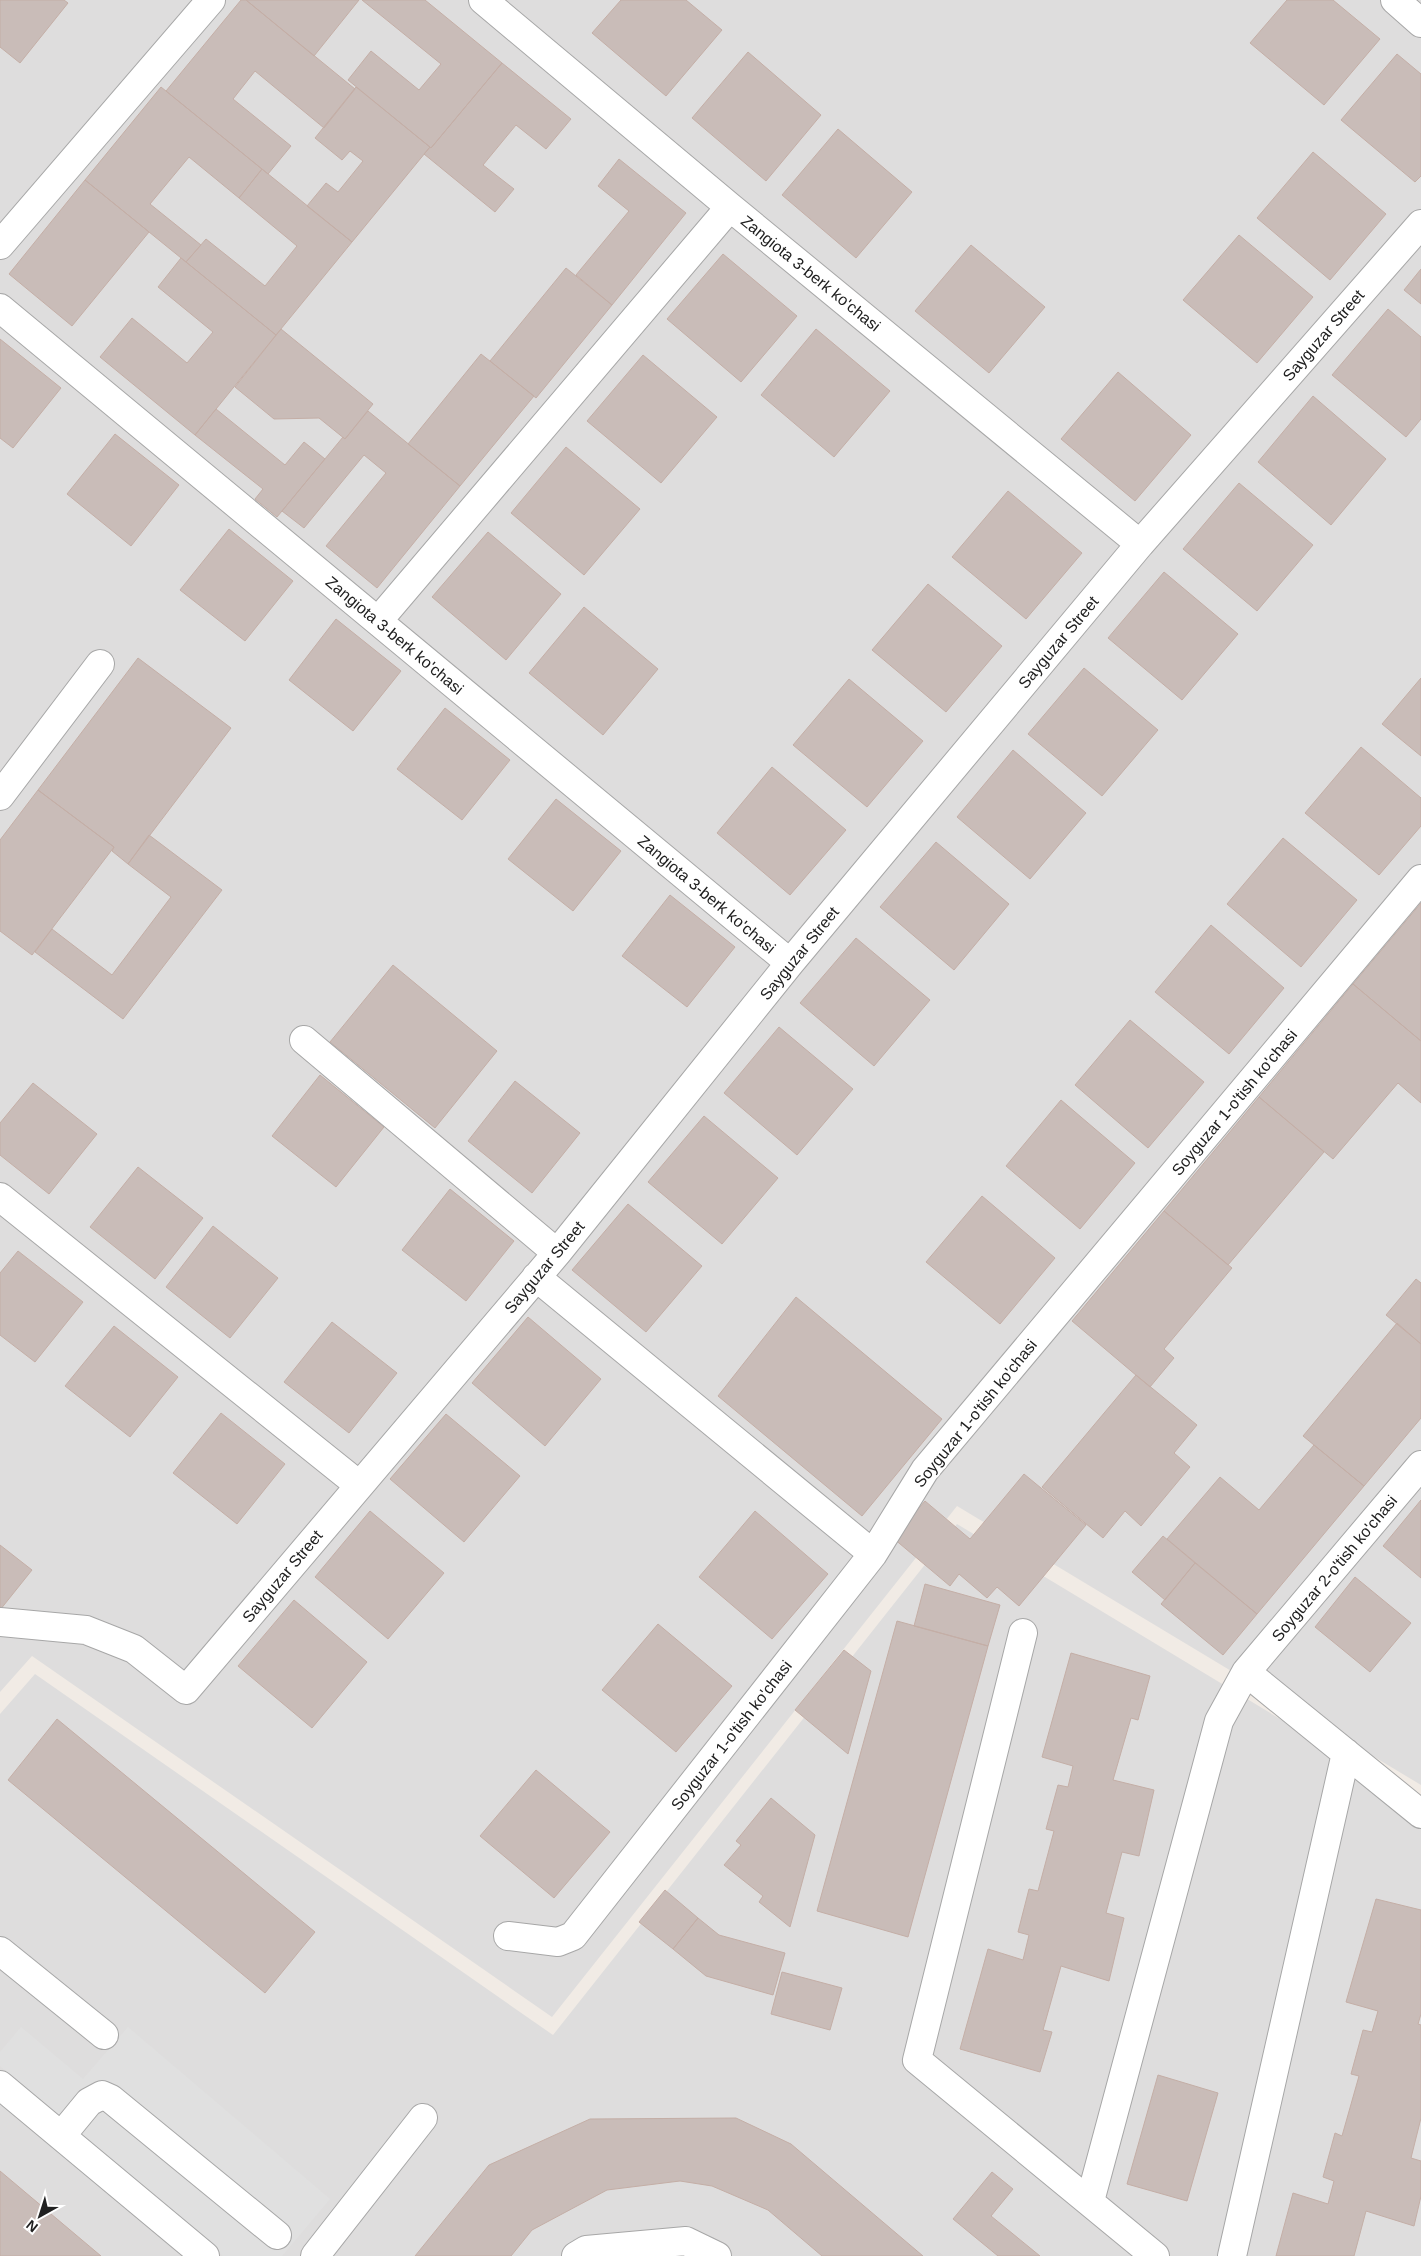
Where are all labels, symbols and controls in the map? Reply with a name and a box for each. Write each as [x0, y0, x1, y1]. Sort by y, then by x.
street label: Zangiota 3-berk ko'chasi [738, 212, 884, 335]
street label: Sayguzar Street [1279, 286, 1368, 384]
street label: Zangiota 3-berk ko'chasi [323, 573, 467, 698]
street label: Sayguzar Street [1015, 592, 1102, 692]
street label: Zangiota 3-berk ko'chasi [635, 832, 779, 957]
street label: Sayguzar Street [757, 903, 842, 1003]
street label: Soyguzar 1-o'tish ko'chasi [1168, 1026, 1300, 1179]
street label: Sayguzar Street [501, 1217, 588, 1317]
street label: Soyguzar 1-o'tish ko'chasi [911, 1336, 1040, 1491]
street label: Soyguzar 2-o'tish ko'chasi [1268, 1492, 1400, 1645]
street label: Sayguzar Street [239, 1526, 326, 1626]
street label: Soyguzar 1-o'tish ko'chasi [668, 1657, 795, 1813]
north arrow [15, 2191, 65, 2241]
text: N [23, 2217, 41, 2236]

